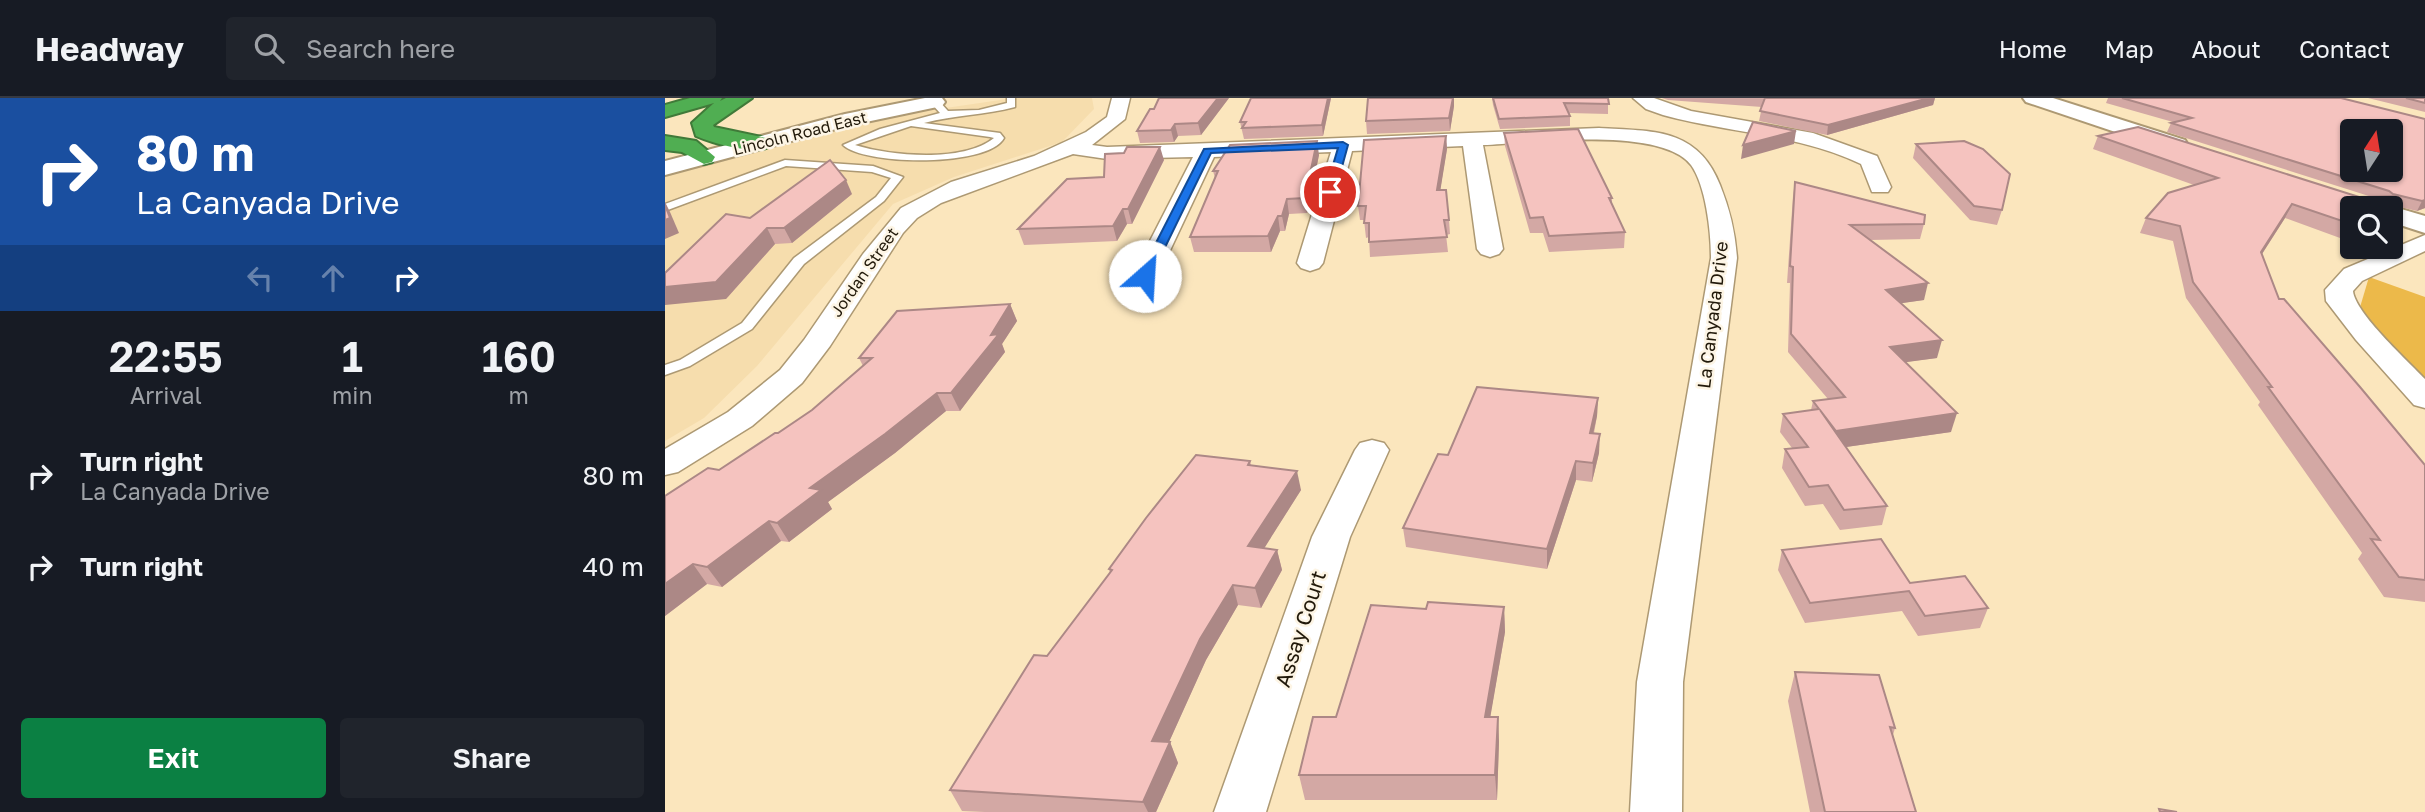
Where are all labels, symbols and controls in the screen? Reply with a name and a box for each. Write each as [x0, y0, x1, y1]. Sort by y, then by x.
search box [226, 17, 716, 80]
text: Headway [35, 29, 184, 68]
icon: search [250, 29, 288, 67]
text: Search here [306, 33, 455, 64]
text: Home [1999, 34, 2067, 63]
text: Map [2105, 34, 2154, 63]
text: About [2192, 34, 2261, 63]
text: Contact [2299, 34, 2390, 63]
street label: Lincoln Road East [731, 107, 869, 159]
north arrow [2340, 119, 2403, 182]
map controls [2340, 119, 2403, 259]
text: 80 m [136, 123, 254, 182]
icon: right [21, 126, 112, 217]
pin [1300, 162, 1360, 222]
icon: arrive [1311, 173, 1349, 211]
text: La Canyada Drive [136, 183, 400, 221]
button: search [2340, 196, 2403, 259]
street label: Jordan Street [826, 223, 902, 321]
position arrow [1108, 239, 1182, 313]
street label: La Canyada Drive [1692, 240, 1732, 390]
icon: left [241, 259, 279, 297]
icon: ahead [314, 259, 352, 297]
icon: right [387, 259, 425, 297]
text: 22:55 [109, 331, 223, 381]
text: 1 [342, 331, 363, 381]
text: 160 [482, 331, 556, 381]
text: Arrival [130, 381, 202, 409]
text: min [332, 381, 373, 409]
text: m [509, 381, 529, 409]
text: Turn right [80, 446, 203, 477]
icon: right [21, 457, 59, 495]
text: 80 m [583, 460, 644, 491]
text: La Canyada Drive [80, 477, 269, 505]
icon: right [21, 548, 59, 586]
text: Turn right [80, 551, 203, 582]
text: 40 m [583, 551, 644, 582]
street label: Assay Court [1269, 567, 1331, 690]
button: Exit [21, 718, 326, 798]
button: Share [340, 718, 644, 798]

